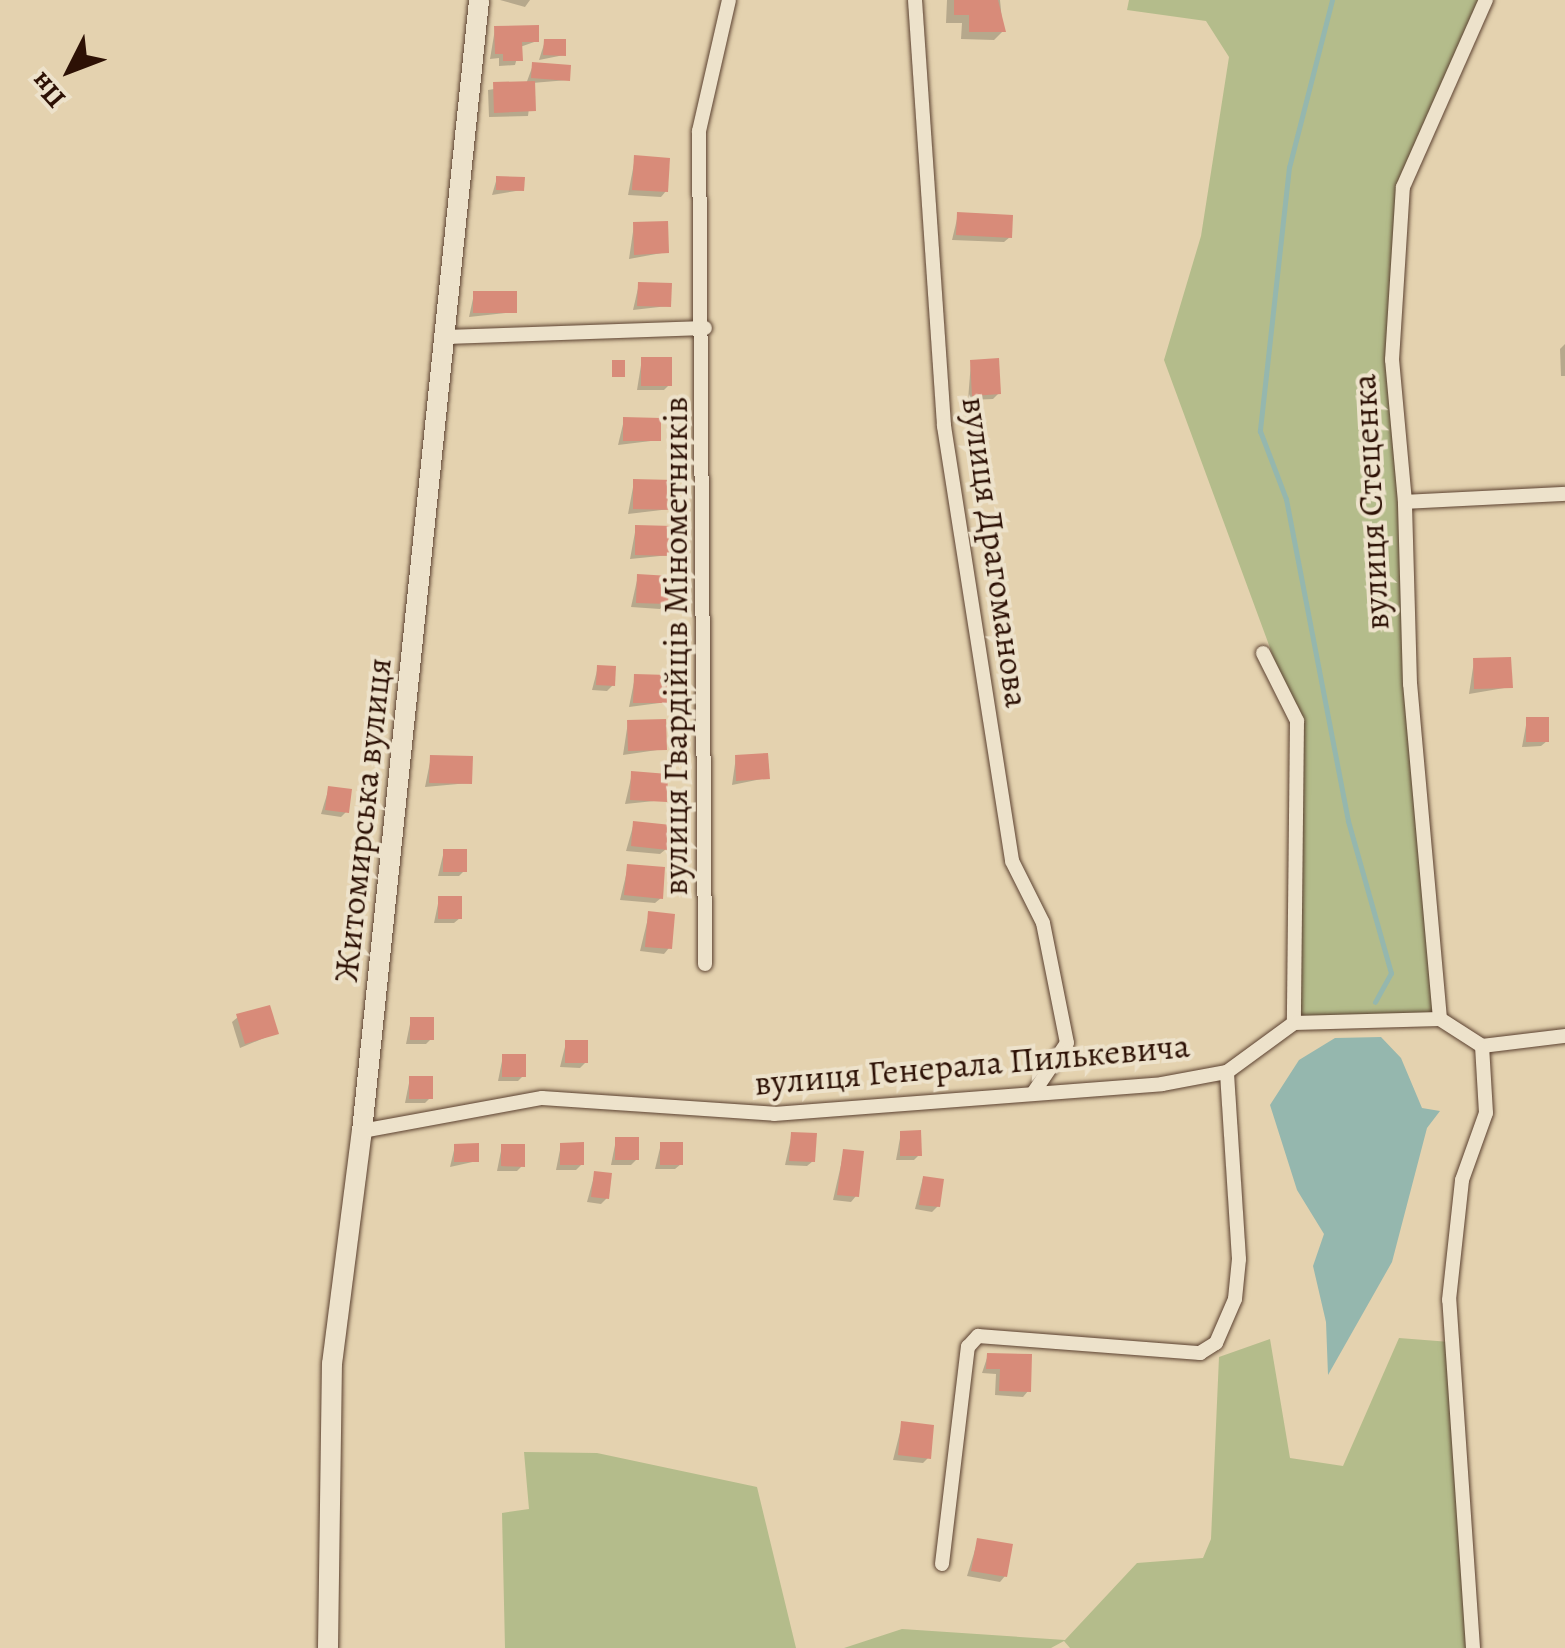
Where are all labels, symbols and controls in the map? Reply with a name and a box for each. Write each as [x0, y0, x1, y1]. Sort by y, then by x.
north arrow [20, 20, 120, 120]
text: Пн [21, 64, 74, 116]
street label: вулиця Стеценка [1342, 373, 1398, 631]
street label: вулиця Драгоманова [953, 394, 1039, 710]
street label: вулиця Гвардійців Мінометників [654, 397, 696, 895]
street label: Житомирська вулиця [324, 656, 400, 984]
street label: вулиця Генерала Пилькевича [753, 1024, 1191, 1104]

